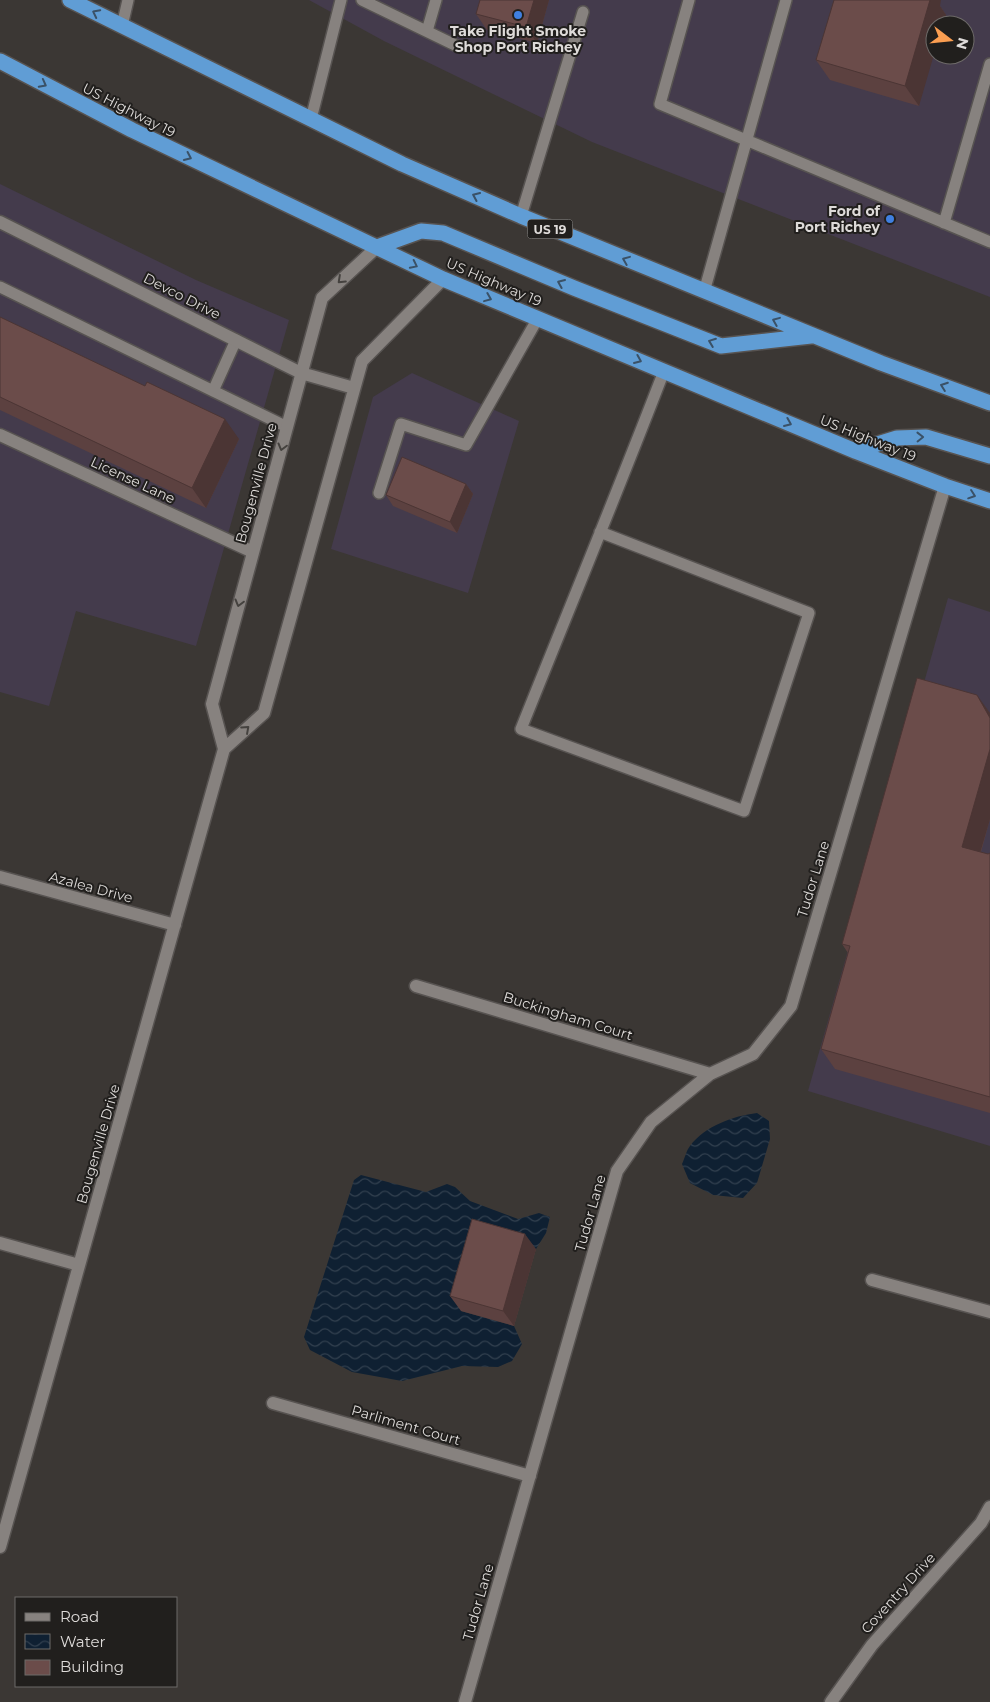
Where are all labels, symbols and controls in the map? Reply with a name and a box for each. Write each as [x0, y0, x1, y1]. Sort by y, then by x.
one-way arrow [92, 9, 101, 19]
marker: Take Flight Smoke Shop Port Richey [512, 9, 524, 21]
north arrow [925, 15, 975, 65]
place label: Take Flight Smoke Shop Port Richey [450, 22, 586, 56]
text: N [952, 36, 973, 52]
one-way arrow [38, 78, 47, 88]
street label: US Highway 19 [79, 79, 179, 141]
one-way arrow [183, 151, 192, 161]
one-way arrow [472, 192, 481, 203]
place label: Ford of Port Richey [795, 202, 881, 236]
marker: Ford of Port Richey [884, 213, 896, 225]
road number: US 19 [528, 220, 572, 238]
street label: US Highway 19 [443, 254, 545, 310]
one-way arrow [622, 256, 631, 267]
one-way arrow [409, 259, 418, 269]
street label: Devco Drive [140, 269, 224, 323]
one-way arrow [338, 274, 347, 283]
one-way arrow [557, 278, 566, 289]
one-way arrow [483, 291, 492, 302]
one-way arrow [772, 317, 781, 328]
one-way arrow [708, 338, 717, 348]
one-way arrow [633, 354, 642, 364]
one-way arrow [940, 382, 949, 392]
street label: US Highway 19 [817, 410, 919, 466]
one-way arrow [783, 416, 792, 427]
street label: Bougenville Drive [231, 421, 281, 545]
one-way arrow [916, 432, 924, 442]
one-way arrow [277, 442, 287, 450]
street label: License Lane [88, 453, 178, 507]
one-way arrow [967, 489, 976, 499]
one-way arrow [234, 599, 245, 608]
one-way arrow [241, 726, 250, 735]
street label: Tudor Lane [793, 838, 833, 920]
street label: Azalea Drive [47, 867, 135, 907]
street label: Buckingham Court [501, 988, 635, 1044]
street label: Bougenville Drive [72, 1082, 124, 1206]
street label: Tudor Lane [570, 1172, 610, 1254]
street label: Parliment Court [349, 1401, 463, 1449]
street label: Coventry Drive [857, 1549, 939, 1637]
street label: Tudor Lane [458, 1561, 498, 1643]
legend [15, 1597, 178, 1687]
text: Road [60, 1607, 99, 1626]
text: Water [60, 1632, 106, 1651]
text: Building [60, 1657, 124, 1676]

